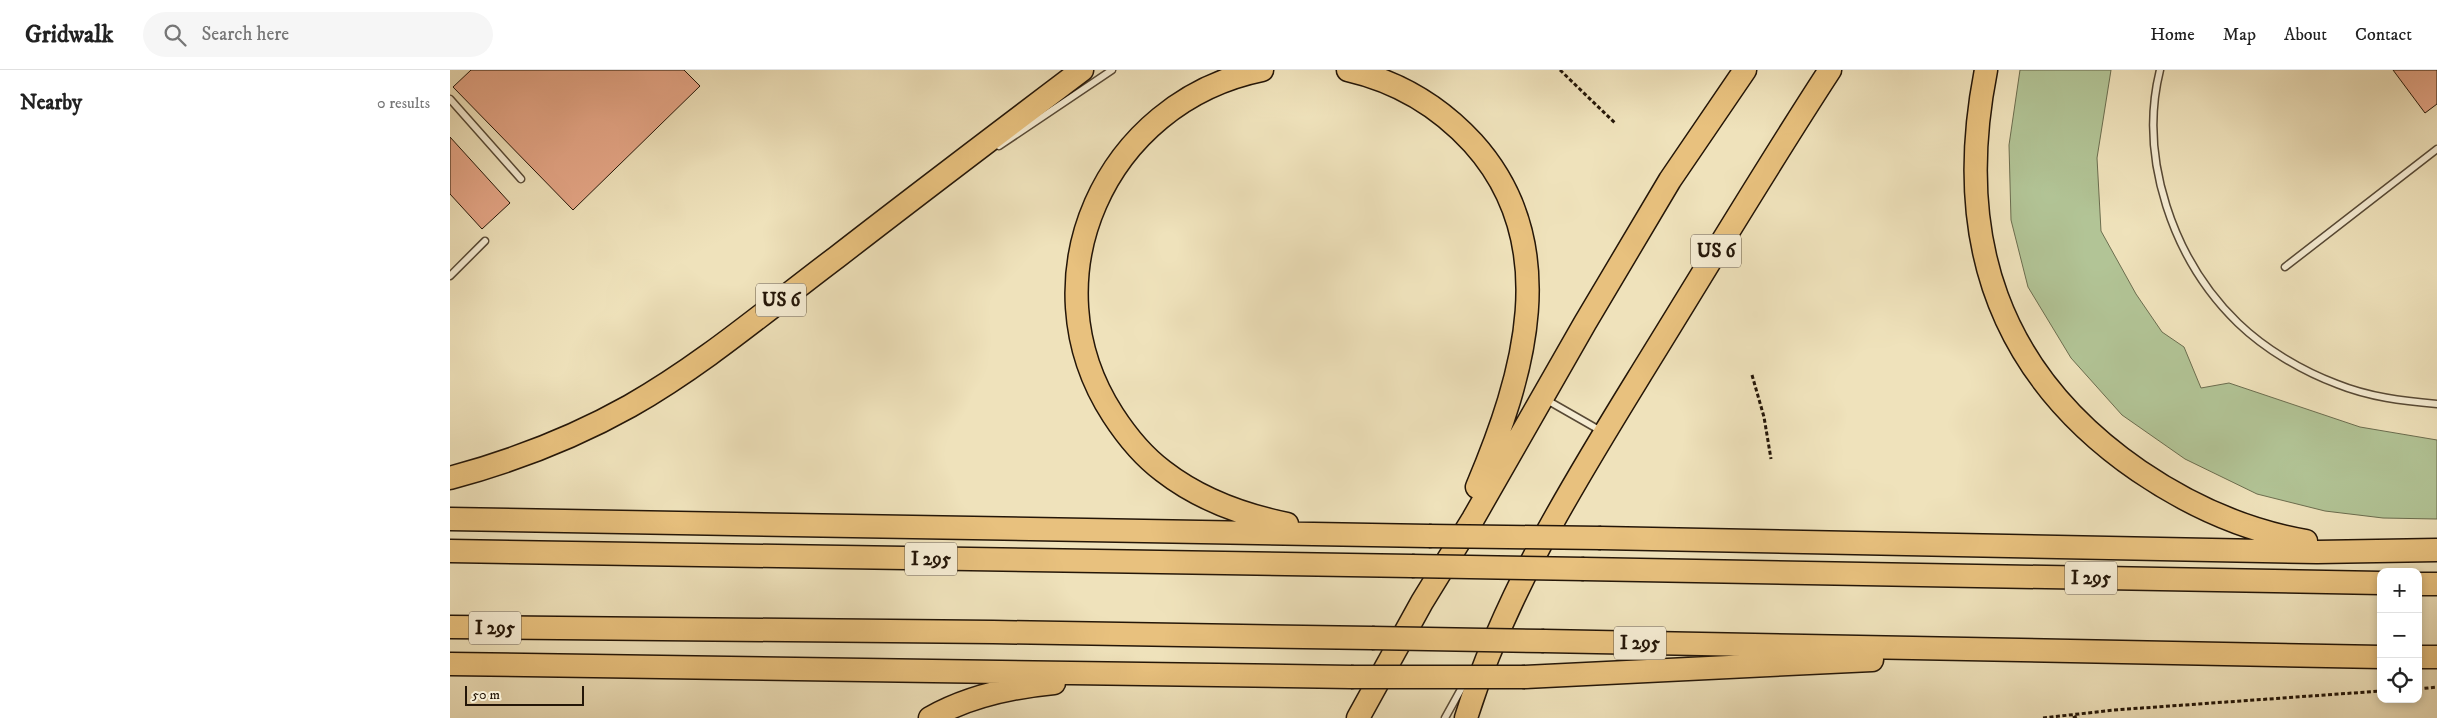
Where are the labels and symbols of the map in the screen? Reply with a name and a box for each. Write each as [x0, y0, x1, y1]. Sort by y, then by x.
road number: US 6 [1691, 235, 1741, 268]
road number: US 6 [756, 284, 806, 316]
road number: I 295 [905, 542, 957, 576]
road number: I 295 [2065, 562, 2117, 594]
road number: I 295 [469, 612, 521, 644]
road number: I 295 [1614, 626, 1666, 660]
scale bar [465, 683, 584, 706]

